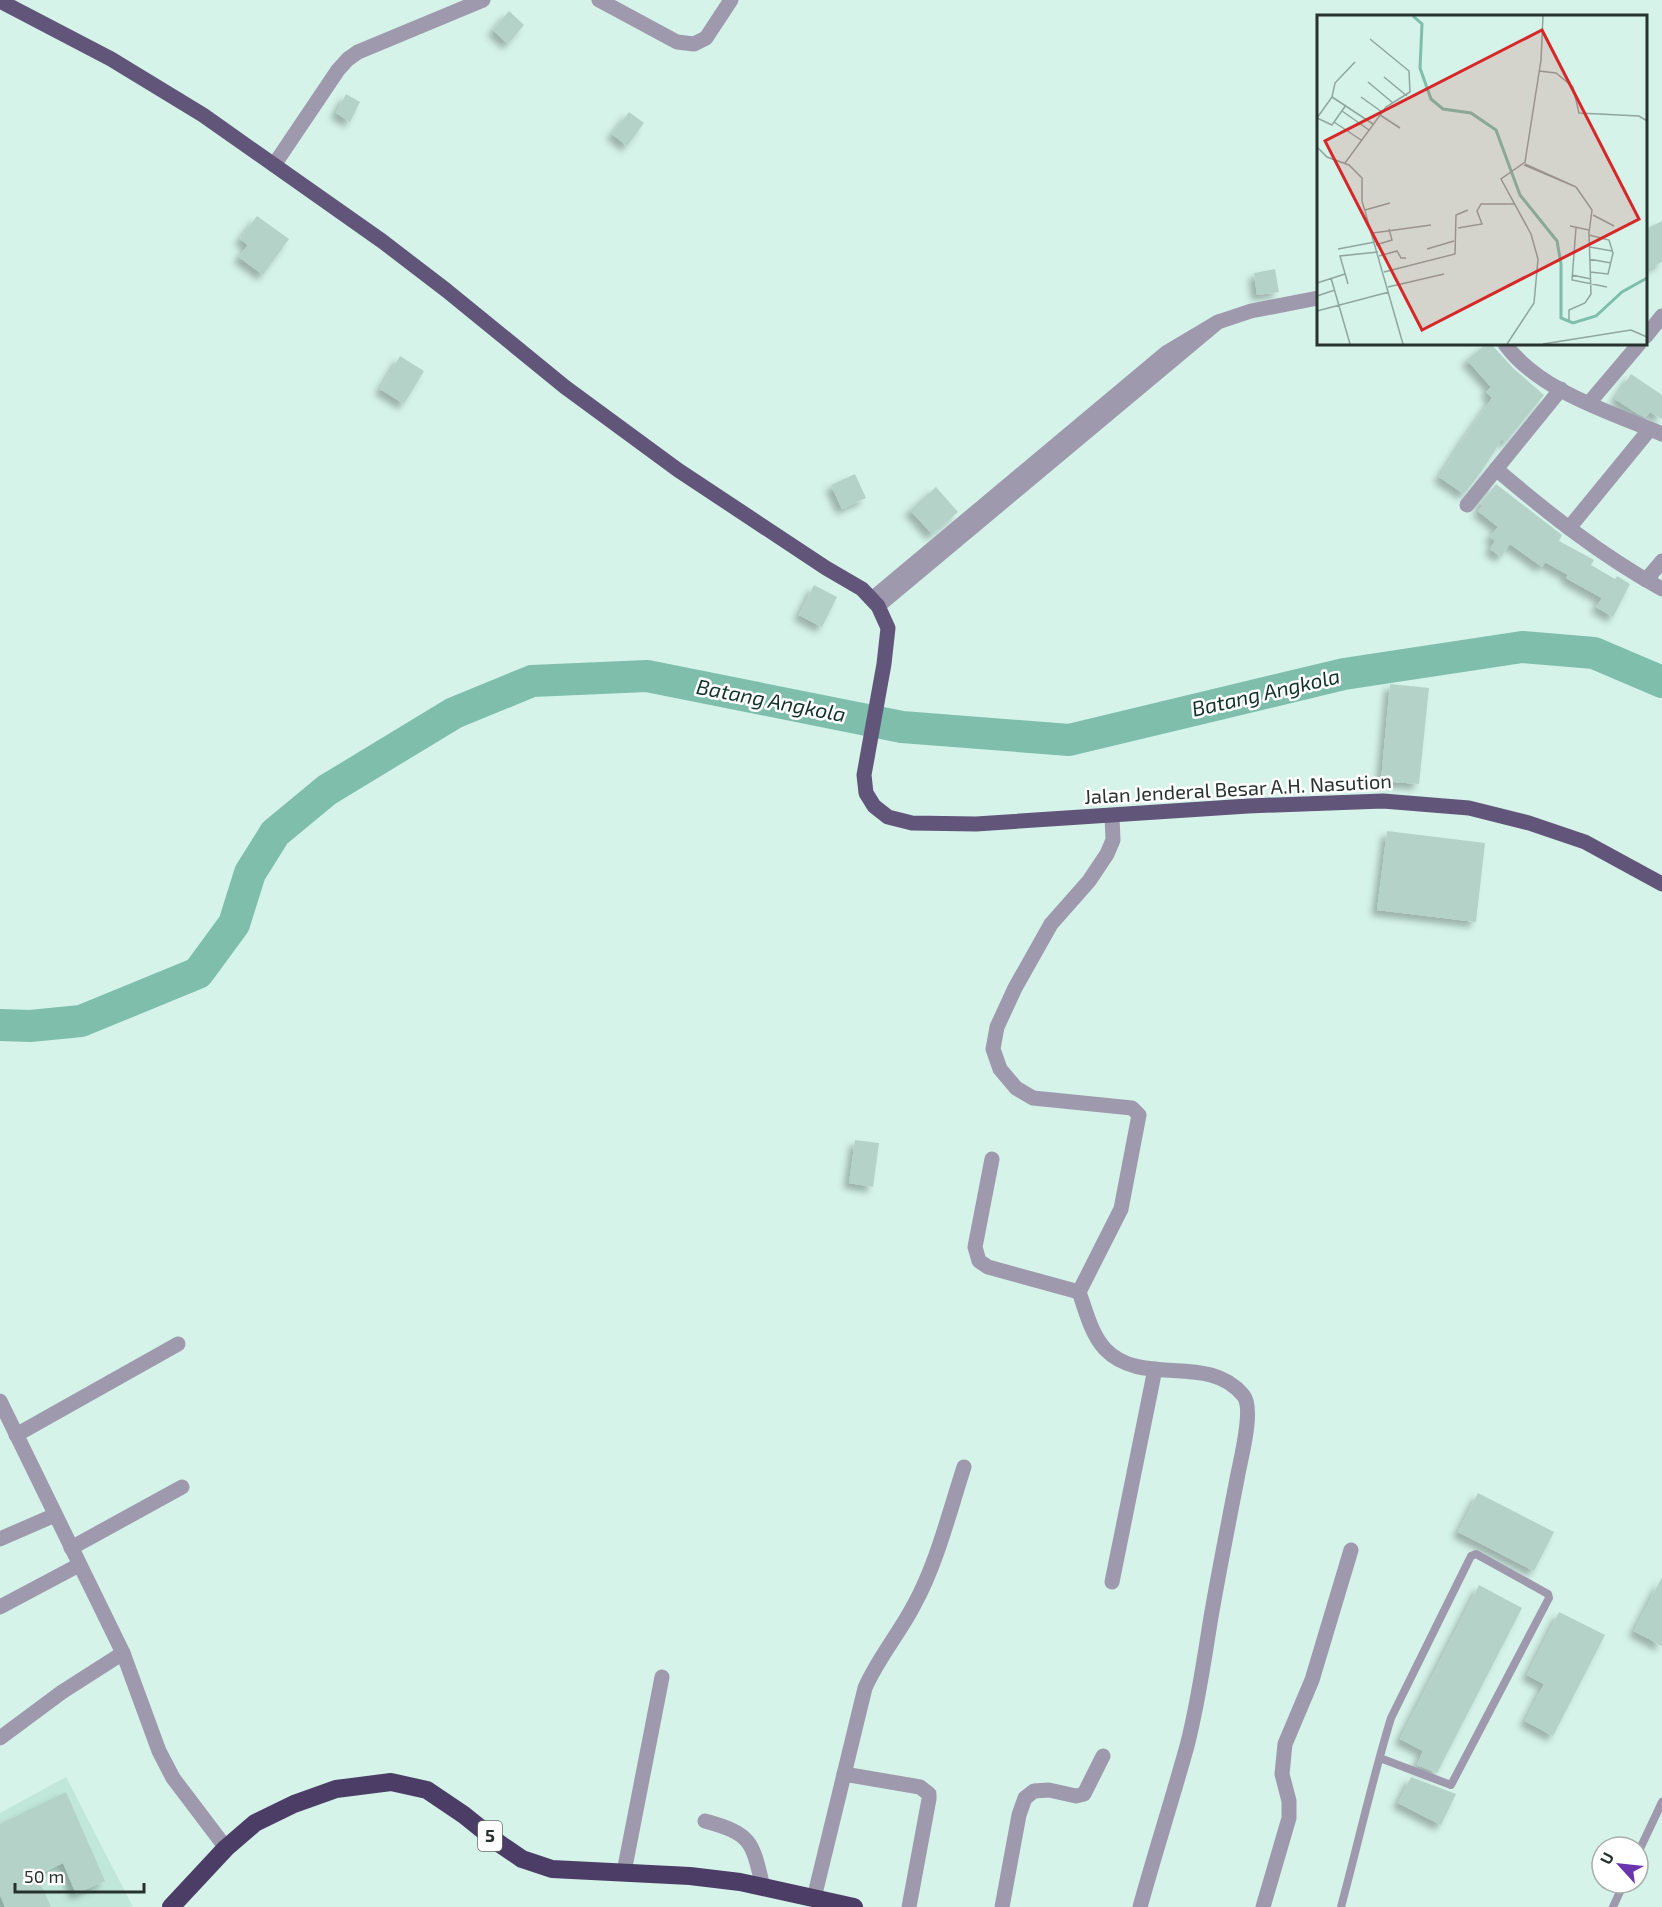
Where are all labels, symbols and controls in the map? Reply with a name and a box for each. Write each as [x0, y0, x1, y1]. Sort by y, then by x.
inset map [1317, 15, 1647, 345]
water label: Batang Angkola [1189, 662, 1342, 721]
water label: Batang Angkola [695, 673, 848, 726]
street label: Jalan Jenderal Besar A.H. Nasution [1083, 768, 1392, 808]
road number: 5 [478, 1821, 502, 1851]
north arrow [1590, 1835, 1650, 1895]
text: U [1595, 1849, 1617, 1867]
scale bar [15, 1856, 144, 1894]
text: 50 m [24, 1865, 64, 1887]

